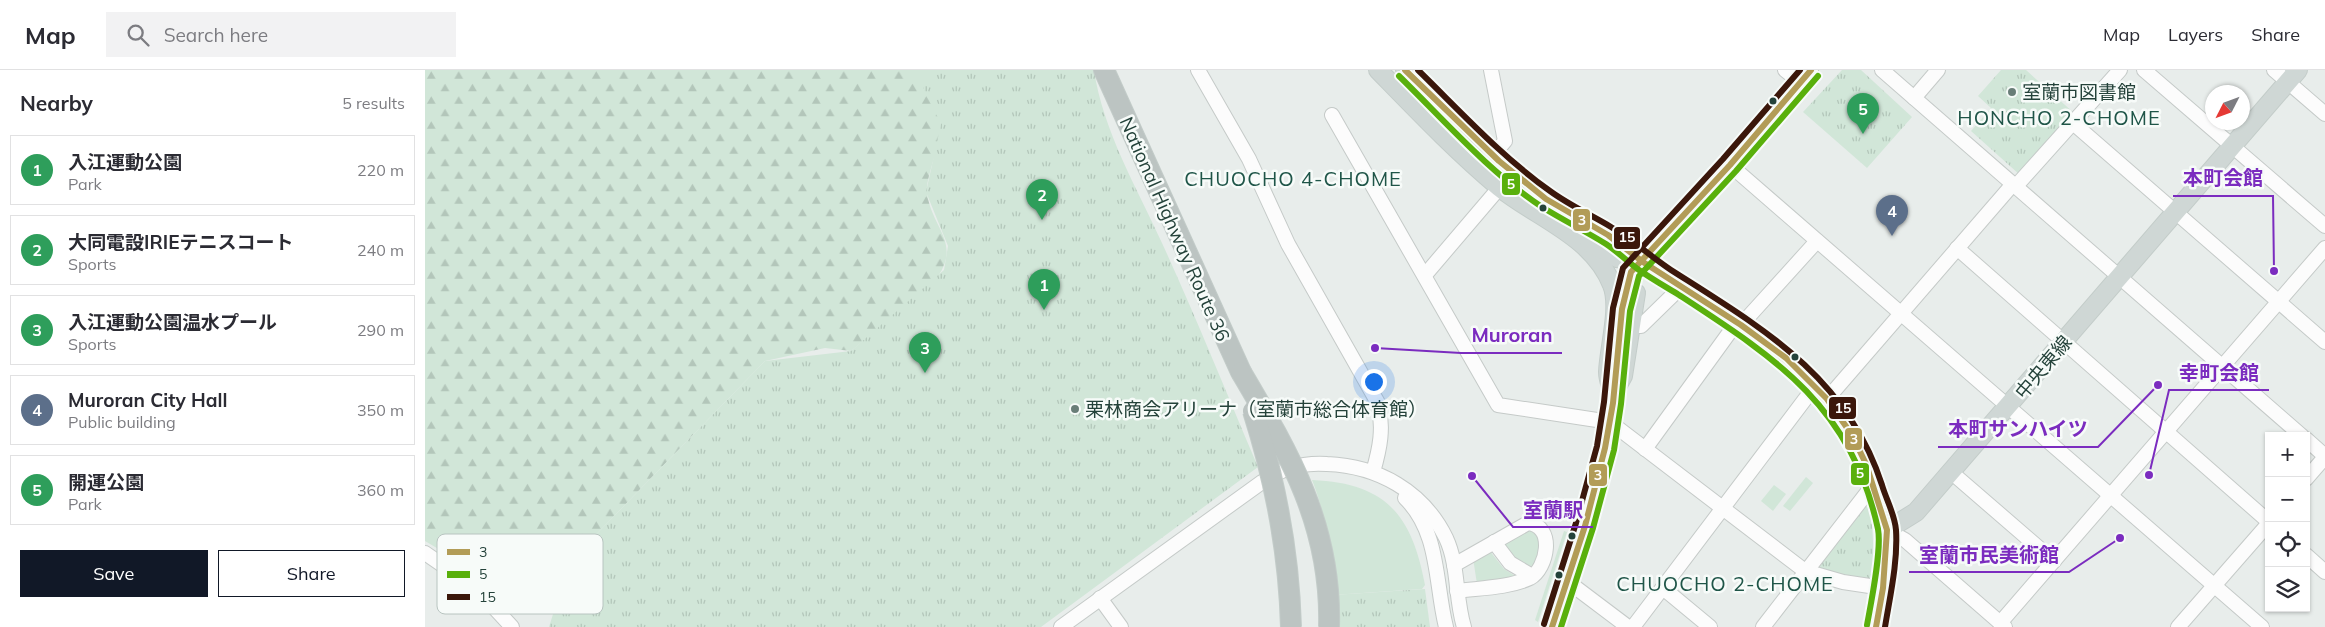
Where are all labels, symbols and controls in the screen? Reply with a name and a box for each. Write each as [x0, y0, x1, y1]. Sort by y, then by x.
search box [106, 12, 456, 57]
text: Map [25, 20, 76, 50]
icon: search [124, 21, 152, 49]
text: Search here [164, 23, 268, 47]
text: Map [2103, 23, 2140, 46]
text: Layers [2168, 23, 2223, 46]
text: Share [2251, 23, 2300, 46]
place label: 室蘭市図書館 [2022, 80, 2136, 104]
north arrow [2205, 85, 2250, 130]
marker: 室蘭市図書館 [2006, 86, 2018, 98]
text: Nearby [20, 90, 93, 116]
text: 5 results [342, 93, 405, 113]
pin: 5 [1847, 93, 1879, 134]
unlabelled marker [1768, 96, 1778, 106]
district label: HONCHO 2-CHOME [1957, 105, 2161, 130]
street label: National Highway Route 36 [1115, 113, 1235, 345]
text: 入江運動公園 [68, 150, 182, 174]
text: 1 [32, 160, 42, 180]
text: 220 m [357, 160, 404, 180]
callout: 本町会館 [2173, 161, 2273, 196]
text: 本町会館 [2183, 165, 2263, 190]
district label: CHUOCHO 4-CHOME [1184, 166, 1402, 191]
line badge: 5 [1501, 172, 1521, 196]
text: Park [68, 174, 102, 194]
text: 5 [1507, 175, 1515, 193]
pin: 2 [1026, 179, 1058, 220]
pin: 4 [1876, 195, 1908, 236]
unlabelled marker [1538, 203, 1548, 213]
line badge: 3 [1572, 208, 1591, 232]
text: 3 [1578, 211, 1586, 229]
line badge: 15 [1613, 226, 1641, 250]
text: 15 [1619, 228, 1635, 246]
text: 大同電設IRIEテニスコート [68, 230, 293, 254]
text: 2 [32, 240, 42, 260]
text: 240 m [357, 240, 404, 260]
text: Sports [68, 254, 116, 274]
pin: 1 [1028, 269, 1060, 310]
text: 入江運動公園温水プール [68, 310, 277, 334]
callout: Muroran [1461, 318, 1562, 353]
text: 3 [32, 320, 42, 340]
text: 290 m [357, 320, 404, 340]
text: Muroran [1471, 322, 1553, 347]
street label: 中央東線 [2009, 330, 2077, 404]
pin: 3 [909, 332, 941, 373]
text: Sports [68, 334, 116, 354]
unlabelled marker [1790, 352, 1800, 362]
callout: 幸町会館 [2169, 355, 2269, 390]
text: 幸町会館 [2179, 360, 2259, 385]
your location [1361, 369, 1387, 395]
text: Muroran City Hall [68, 388, 228, 412]
line badge: 15 [1828, 396, 1857, 420]
place label: 栗林商会アリーナ（室蘭市総合体育館） [1085, 397, 1427, 421]
text: 15 [1835, 399, 1851, 417]
text: 4 [32, 400, 42, 420]
text: 350 m [357, 400, 404, 420]
marker: 栗林商会アリーナ（室蘭市総合体育館） [1069, 403, 1081, 415]
text: Public building [68, 412, 176, 432]
callout: 本町サンハイツ [1938, 412, 2098, 447]
text: 本町サンハイツ [1948, 416, 2088, 441]
line badge: 3 [1844, 427, 1863, 451]
text: 3 [1850, 430, 1858, 448]
map controls [2265, 432, 2310, 612]
button: + [2265, 432, 2310, 477]
line badge: 5 [1850, 462, 1870, 486]
line badge: 3 [1588, 463, 1608, 487]
text: 5 [1856, 464, 1864, 482]
text: 3 [1594, 466, 1602, 484]
text: 開運公園 [68, 470, 144, 494]
button: − [2265, 477, 2310, 522]
text: 5 [32, 480, 42, 500]
text: 360 m [357, 480, 404, 500]
callout: 室蘭駅 [1513, 492, 1593, 527]
text: Park [68, 494, 102, 514]
text: 室蘭駅 [1523, 497, 1583, 522]
button: locate [2265, 522, 2310, 567]
unlabelled marker [1567, 531, 1577, 541]
legend [437, 534, 603, 614]
callout: 室蘭市民美術館 [1909, 537, 2069, 572]
text: 室蘭市民美術館 [1919, 542, 2059, 567]
text: 3 [479, 543, 487, 561]
button: Save [20, 550, 208, 597]
button: Share [218, 550, 405, 597]
text: 5 [479, 565, 487, 583]
button: layers [2265, 567, 2310, 612]
unlabelled marker [1554, 570, 1564, 580]
district label: CHUOCHO 2-CHOME [1616, 571, 1834, 596]
text: 15 [479, 588, 496, 606]

